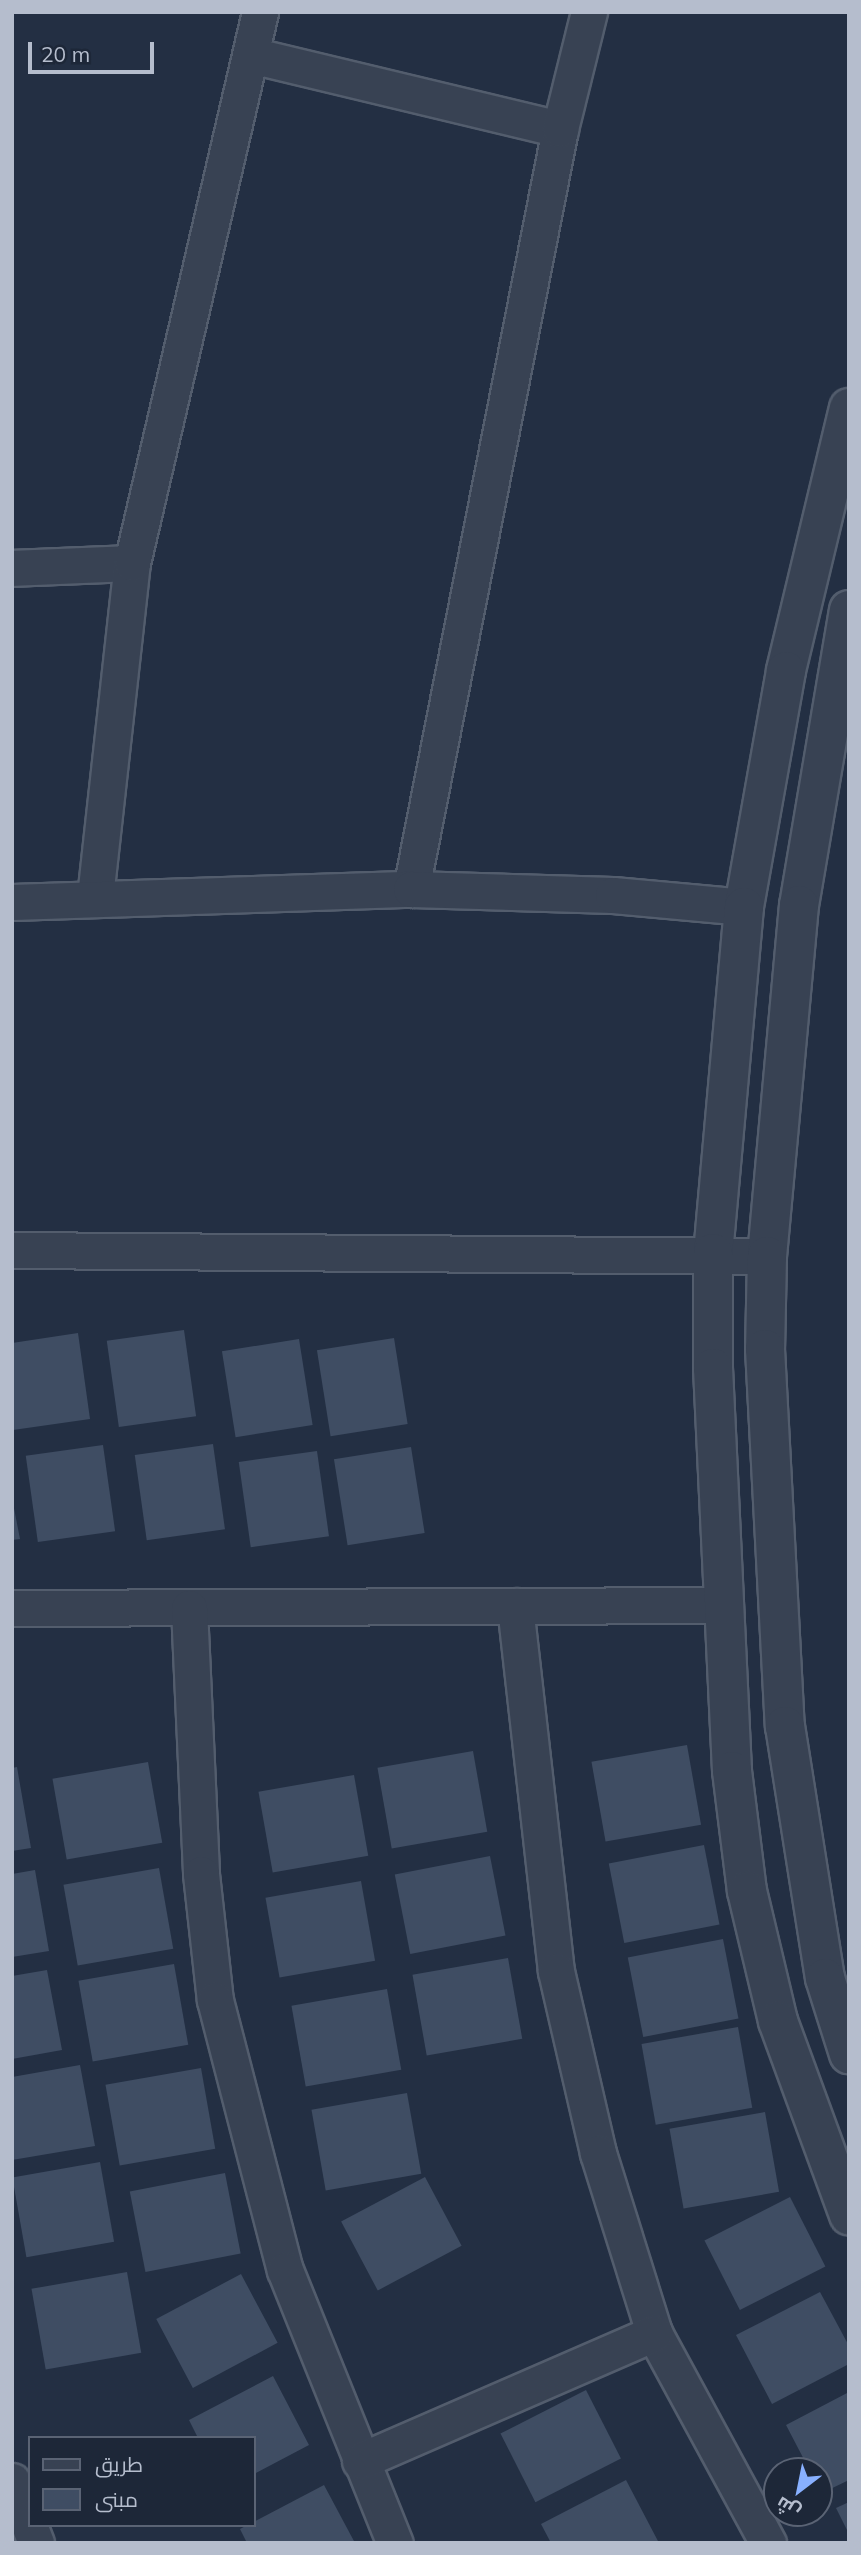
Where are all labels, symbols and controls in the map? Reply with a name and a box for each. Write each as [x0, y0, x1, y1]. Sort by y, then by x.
scale bar [32, 28, 158, 72]
text: 20 m [41, 41, 90, 67]
legend [28, 2436, 256, 2527]
text: طريق [95, 2451, 143, 2477]
north arrow [763, 2457, 833, 2527]
text: مبنى [95, 2486, 138, 2512]
text: ش [771, 2491, 805, 2525]

